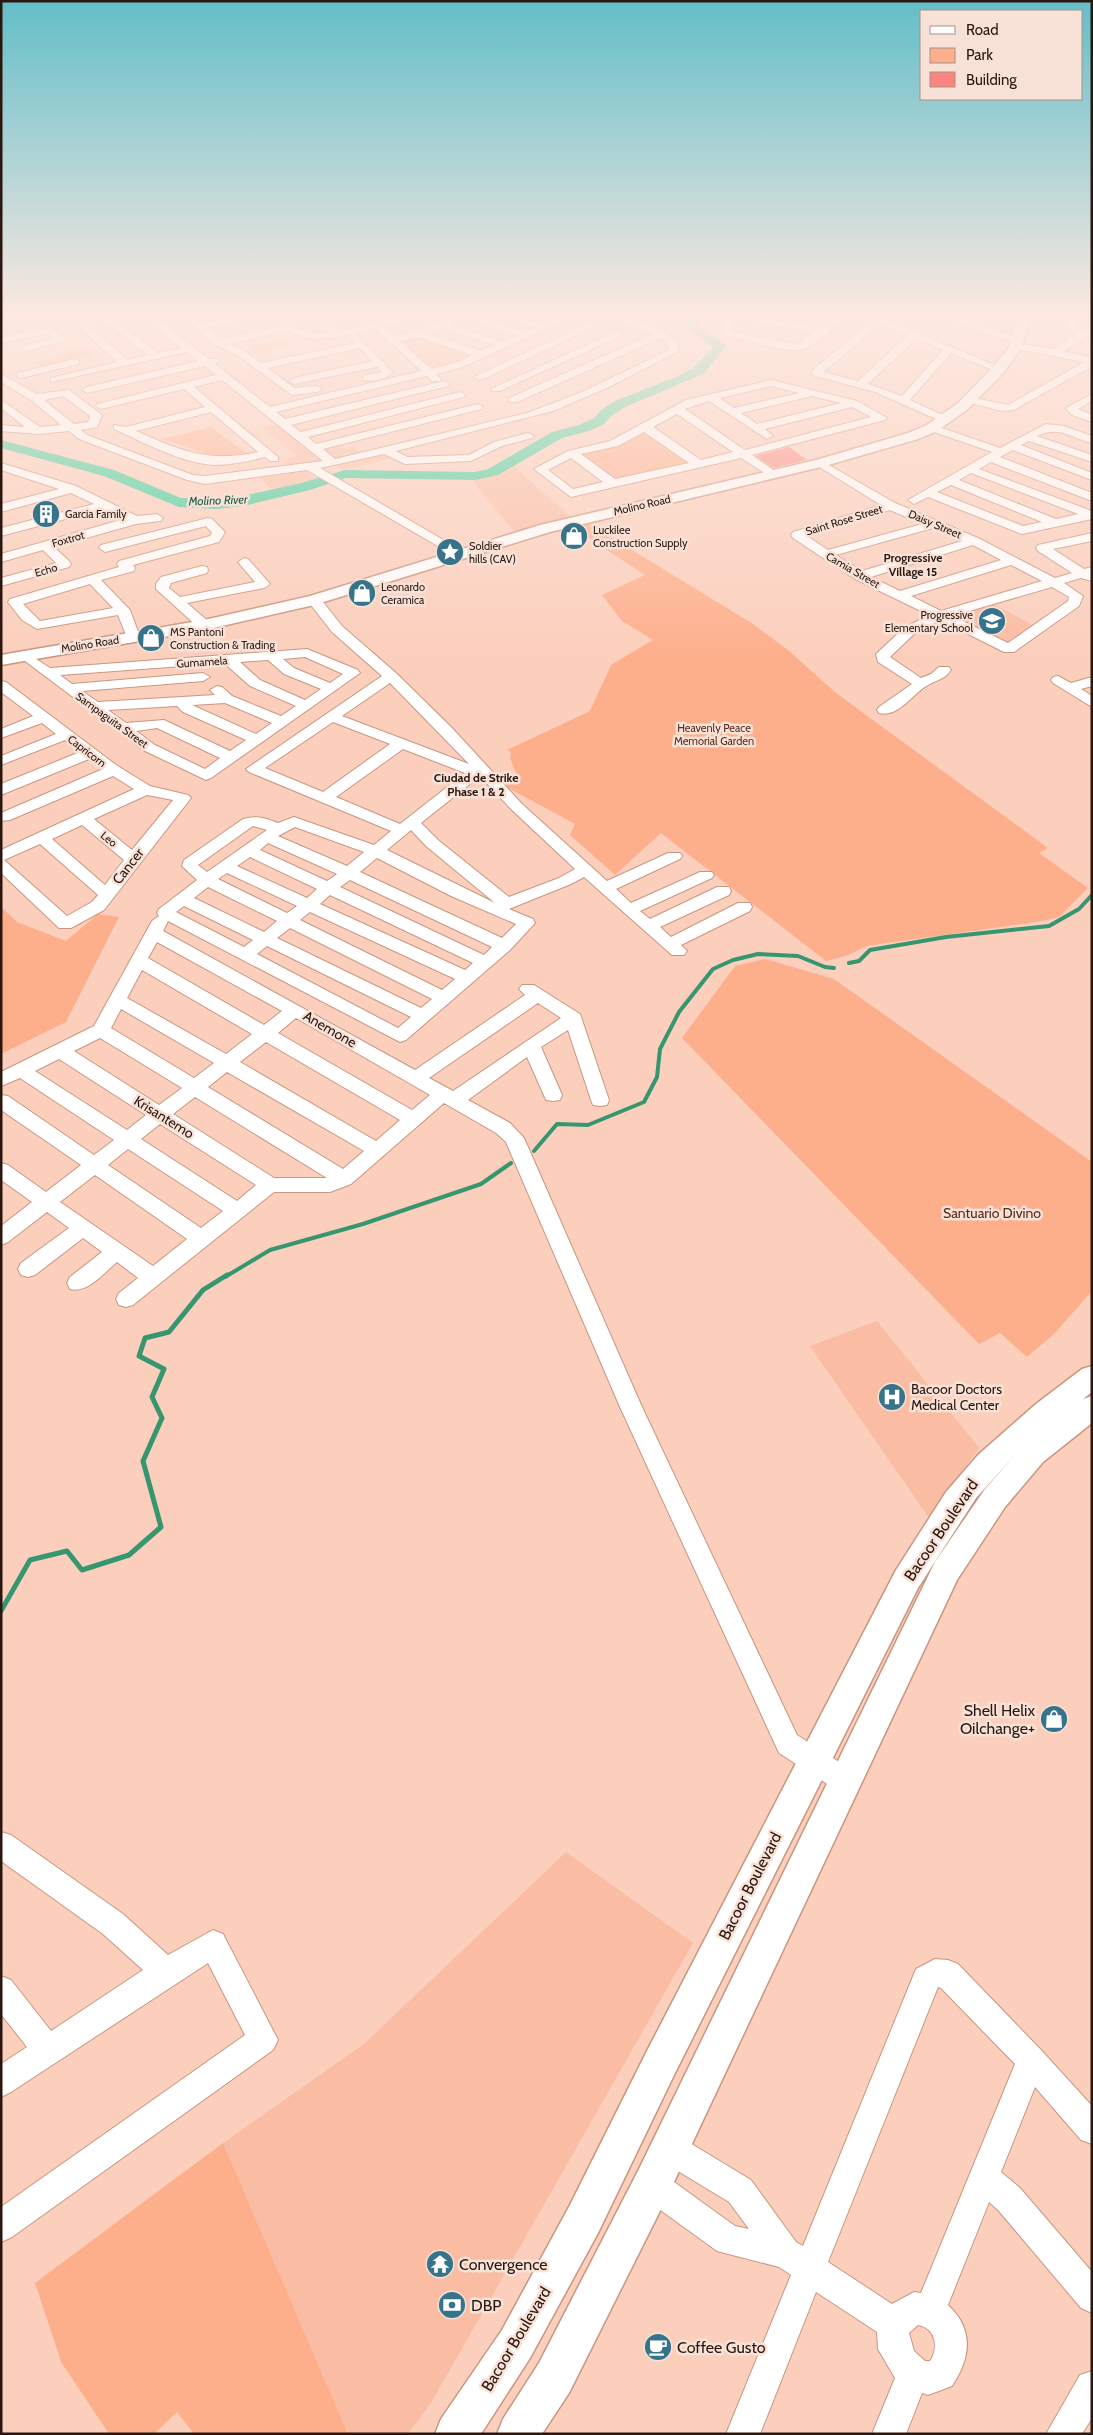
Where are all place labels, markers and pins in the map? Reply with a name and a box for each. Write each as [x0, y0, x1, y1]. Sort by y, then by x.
building icon: Garcia Family [31, 499, 61, 529]
place label: Garcia Family [65, 507, 127, 521]
shop icon: Luckilee Construction Supply [559, 521, 589, 551]
place label: Luckilee Construction Supply [593, 523, 688, 550]
place icon: Soldier hills (CAV) [435, 537, 465, 567]
place label: Soldier hills (CAV) [469, 539, 516, 566]
shop icon: Leonardo Ceramica [347, 578, 377, 608]
place label: Leonardo Ceramica [381, 580, 425, 607]
school or university icon: Progressive Elementary School [977, 606, 1007, 636]
place label: Progressive Elementary School [885, 608, 973, 635]
shop icon: MS Pantoni Construction & Trading [136, 623, 166, 653]
place label: MS Pantoni Construction & Trading [170, 625, 275, 652]
place label: Bacoor Doctors Medical Center [911, 1380, 1002, 1414]
hospital icon: Bacoor Doctors Medical Center [877, 1382, 907, 1412]
place label: Shell Helix Oilchange+ [960, 1701, 1035, 1738]
shop icon: Shell Helix Oilchange+ [1039, 1704, 1069, 1734]
temple icon: Convergence [425, 2249, 455, 2279]
place label: Convergence [459, 2255, 548, 2274]
bank icon: DBP [437, 2290, 467, 2320]
place label: DBP [471, 2296, 501, 2315]
cafe icon: Coffee Gusto [643, 2332, 673, 2362]
place label: Coffee Gusto [677, 2338, 766, 2357]

